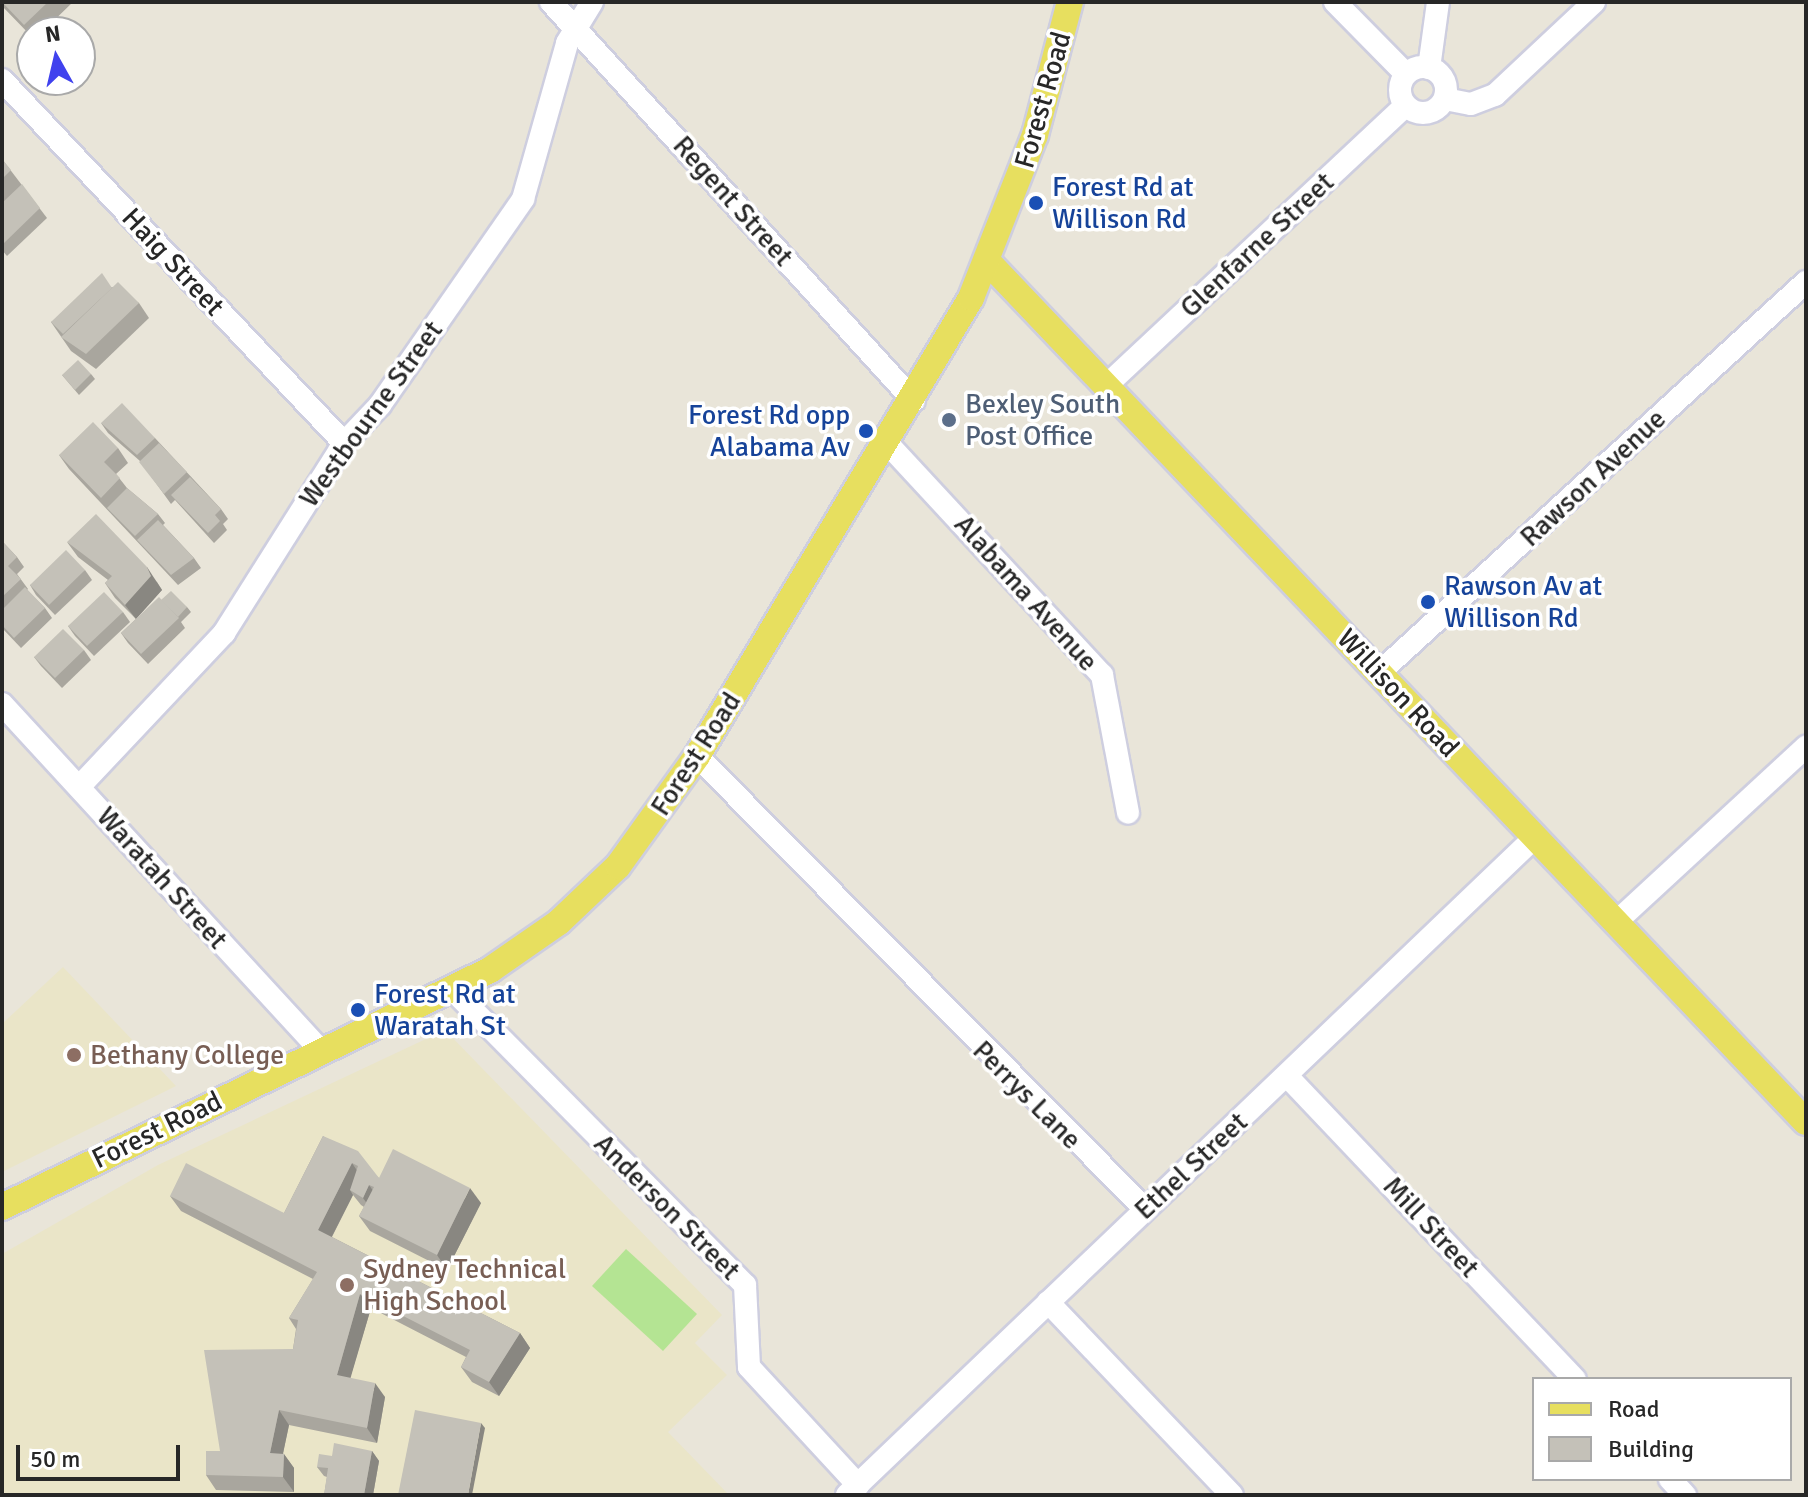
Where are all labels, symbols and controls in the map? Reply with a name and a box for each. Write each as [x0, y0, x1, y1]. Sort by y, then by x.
north arrow [16, 16, 96, 96]
text: N [43, 19, 62, 48]
street label: Forest Road [1008, 28, 1078, 172]
street label: Regent Street [666, 129, 800, 273]
street label: Glenfarne Street [1173, 165, 1341, 325]
place label: Forest Rd at Willison Rd [1052, 170, 1193, 236]
marker: Forest Rd at Willison Rd [1027, 194, 1045, 212]
street label: Haig Street [115, 201, 231, 323]
street label: Westbourne Street [292, 314, 450, 514]
place label: Bexley South Post Office [965, 387, 1120, 453]
place label: Forest Rd opp Alabama Av [688, 398, 850, 464]
street label: Rawson Avenue [1513, 402, 1673, 554]
marker: Bexley South Post Office [940, 411, 958, 429]
marker: Forest Rd opp Alabama Av [857, 422, 875, 440]
street label: Alabama Avenue [947, 508, 1105, 678]
place label: Rawson Av at Willison Rd [1444, 569, 1602, 635]
marker: Rawson Av at Willison Rd [1419, 593, 1437, 611]
street label: Willison Road [1330, 622, 1466, 764]
street label: Forest Road [644, 686, 748, 822]
street label: Waratah Street [90, 800, 234, 956]
place label: Forest Rd at Waratah St [374, 977, 515, 1043]
marker: Forest Rd at Waratah St [349, 1001, 367, 1019]
street label: Perrys Lane [966, 1034, 1088, 1156]
place label: Bethany College [90, 1038, 284, 1072]
marker: Bethany College [65, 1046, 83, 1064]
street label: Forest Road [87, 1084, 227, 1176]
street label: Ethel Street [1128, 1105, 1254, 1227]
street label: Anderson Street [587, 1127, 747, 1287]
street label: Mill Street [1376, 1170, 1486, 1284]
place label: Sydney Technical High School [363, 1252, 566, 1318]
marker: Sydney Technical High School [338, 1276, 356, 1294]
legend [1532, 1377, 1792, 1481]
text: Road [1608, 1394, 1659, 1424]
scale bar [20, 1429, 184, 1479]
text: Building [1608, 1434, 1694, 1464]
text: 50 m [30, 1444, 80, 1474]

